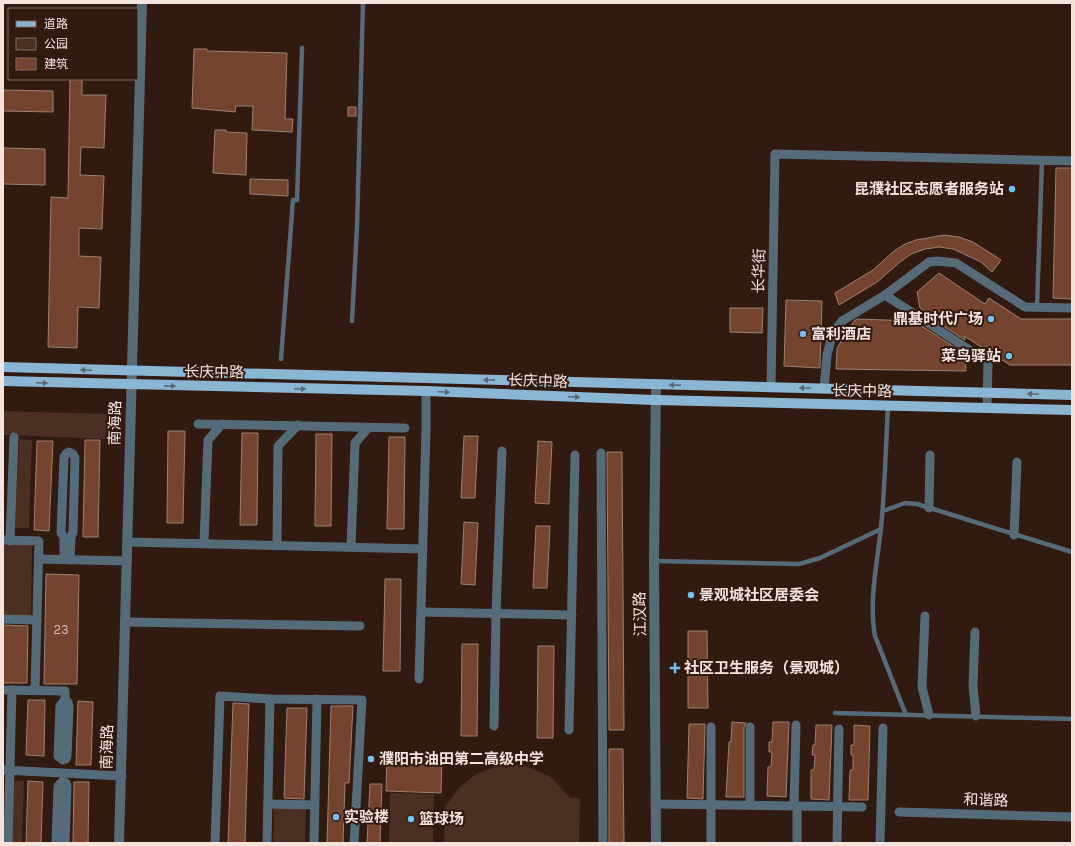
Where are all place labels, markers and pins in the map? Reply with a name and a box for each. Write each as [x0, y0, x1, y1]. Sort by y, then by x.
place label: 昆濮社区志愿者服务站 [854, 180, 1004, 198]
marker: 昆濮社区志愿者服务站 [1007, 184, 1017, 194]
place label: 鼎基时代广场 [893, 310, 983, 328]
marker: 鼎基时代广场 [986, 314, 996, 324]
place label: 富利酒店 [811, 325, 871, 343]
marker: 富利酒店 [798, 329, 808, 339]
place label: 菜鸟驿站 [941, 347, 1001, 365]
marker: 菜鸟驿站 [1004, 351, 1014, 361]
place label: 景观城社区居委会 [699, 586, 819, 604]
marker: 景观城社区居委会 [686, 590, 696, 600]
place label: 社区卫生服务（景观城） [684, 659, 849, 677]
marker: 社区卫生服务（景观城） [669, 662, 681, 674]
place label: 濮阳市油田第二高级中学 [379, 750, 544, 768]
marker: 濮阳市油田第二高级中学 [366, 754, 376, 764]
place label: 实验楼 [344, 808, 389, 826]
place label: 篮球场 [419, 810, 464, 828]
marker: 实验楼 [331, 812, 341, 822]
marker: 篮球场 [406, 814, 416, 824]

